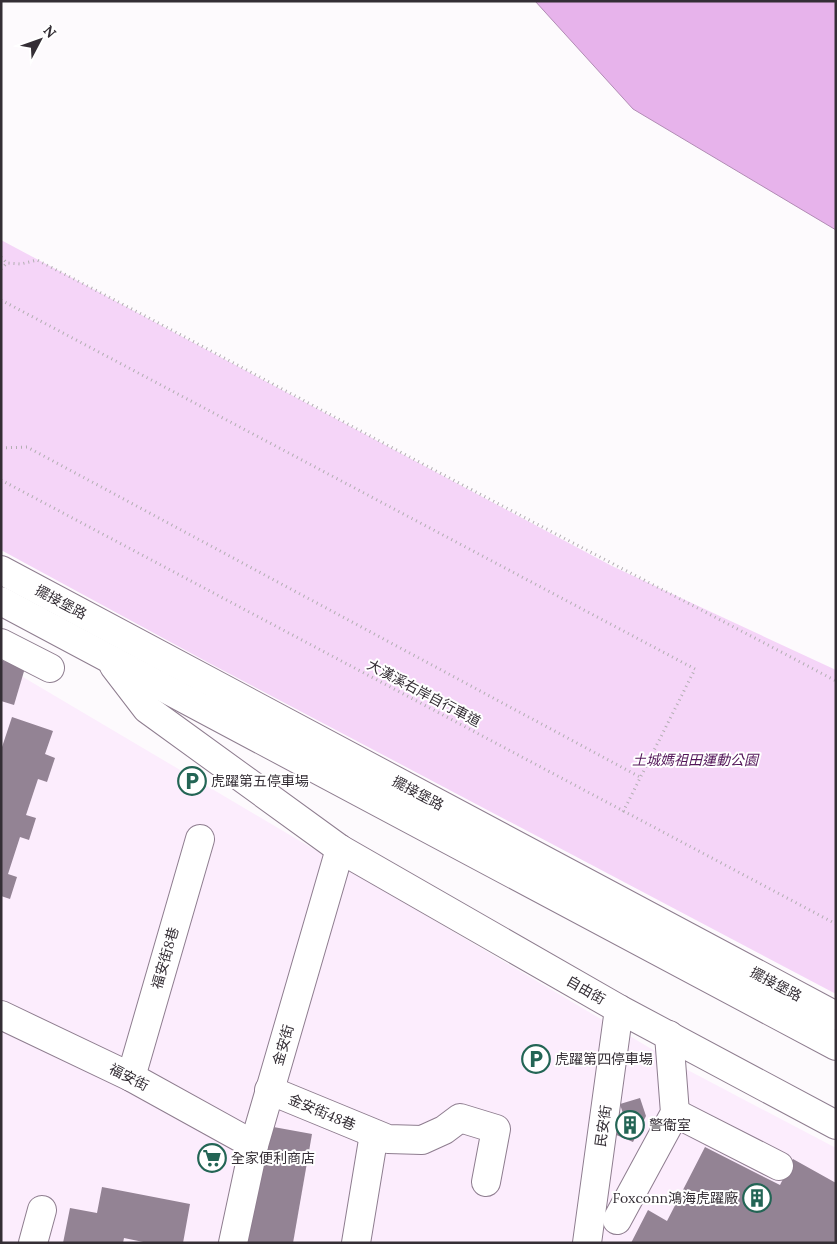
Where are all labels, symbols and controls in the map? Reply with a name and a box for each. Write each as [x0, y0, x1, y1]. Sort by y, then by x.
north arrow [15, 15, 65, 65]
text: N [39, 21, 60, 42]
street label: 擺接堡路 [32, 581, 90, 623]
street label: 大漢溪右岸自行車道 [364, 655, 484, 731]
park label: 土城媽祖田運動公園 [632, 751, 760, 769]
parking icon: 虎躍第五停車場 [177, 766, 207, 796]
place label: 虎躍第五停車場 [211, 772, 309, 790]
street label: 擺接堡路 [389, 772, 447, 814]
street label: 福安街8巷 [148, 925, 182, 991]
street label: 擺接堡路 [747, 963, 805, 1005]
street label: 自由街 [563, 972, 609, 1008]
street label: 金安街 [269, 1022, 297, 1068]
parking icon: 虎躍第四停車場 [521, 1044, 551, 1074]
place label: 虎躍第四停車場 [555, 1050, 653, 1068]
street label: 福安街 [106, 1059, 152, 1095]
street label: 金安街48巷 [286, 1090, 358, 1134]
street label: 民安街 [591, 1104, 615, 1148]
building icon: 警衛室 [615, 1110, 645, 1140]
place label: 警衛室 [649, 1116, 691, 1134]
supermarket icon: 全家便利商店 [197, 1143, 227, 1173]
place label: 全家便利商店 [231, 1149, 315, 1167]
building icon: Foxconn鴻海虎躍廠 [742, 1183, 772, 1213]
place label: Foxconn鴻海虎躍廠 [613, 1189, 738, 1207]

